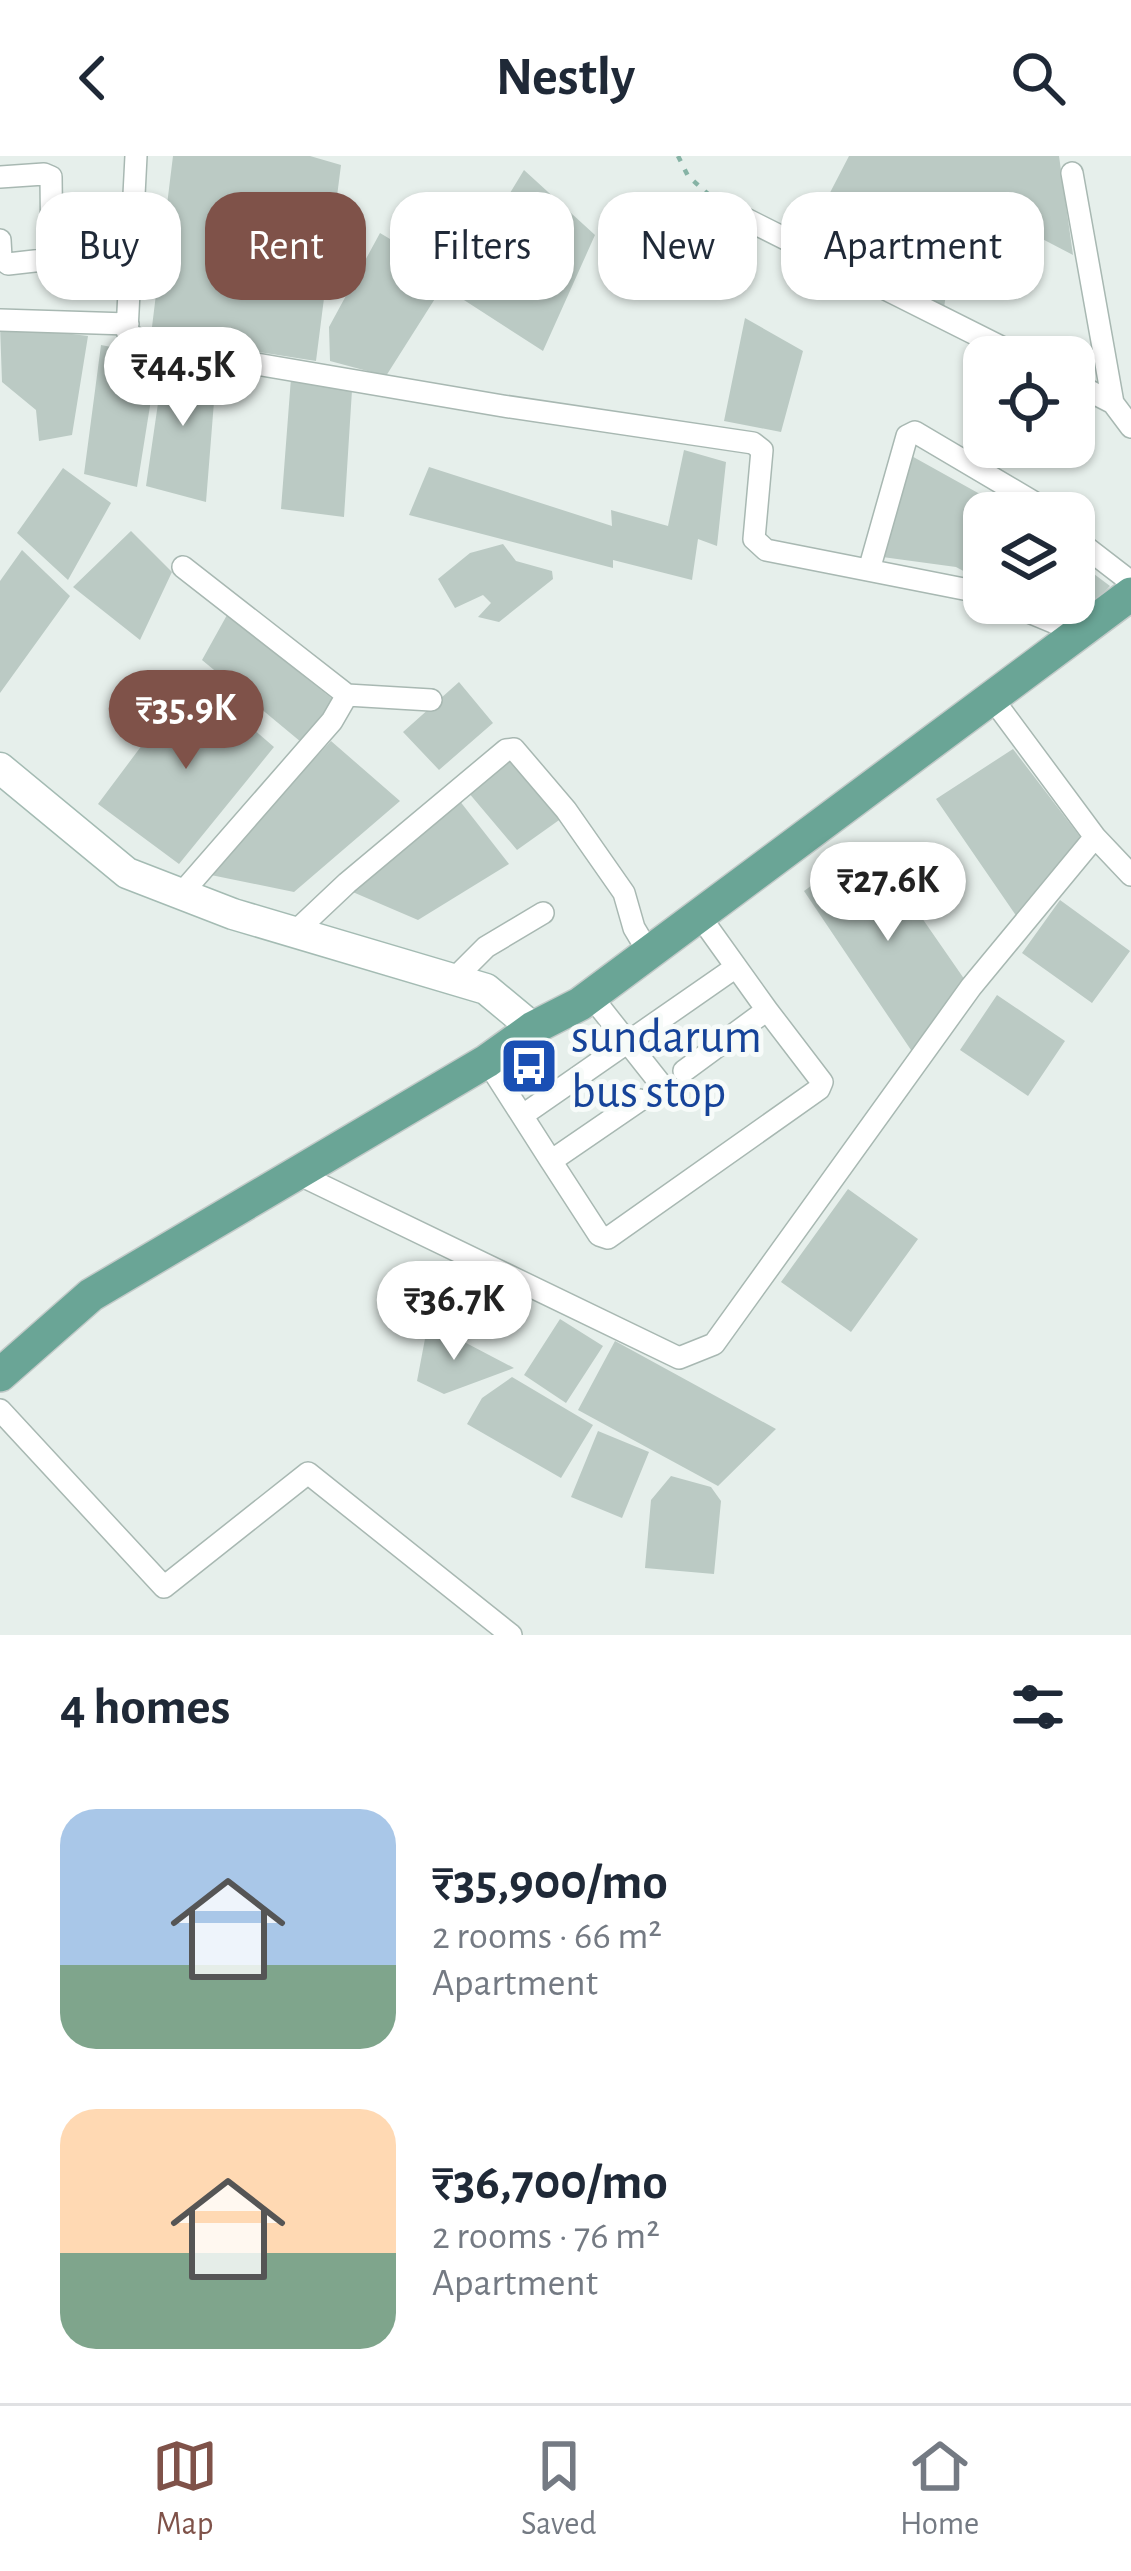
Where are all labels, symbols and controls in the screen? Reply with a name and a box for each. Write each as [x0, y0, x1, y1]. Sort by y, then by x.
icon: back [60, 45, 126, 111]
icon: search [1005, 45, 1071, 111]
text: Nestly [496, 51, 635, 105]
chip: Buy [36, 192, 181, 300]
chip: Rent [205, 192, 366, 300]
chip: Filters [390, 192, 574, 300]
chip: New [598, 192, 757, 300]
chip: Apartment [781, 192, 1044, 300]
pin: ₹44.5K [85, 327, 281, 429]
map controls [963, 336, 1095, 624]
button: locate [963, 336, 1095, 468]
text: ₹44.5K [131, 346, 235, 385]
button: layers [963, 492, 1095, 624]
pin: ₹35.9K [88, 670, 284, 772]
text: ₹35.9K [136, 689, 236, 728]
pin: ₹27.6K [790, 842, 986, 944]
text: ₹27.6K [837, 861, 939, 900]
place label: sundarum bus stop [571, 1014, 762, 1117]
bus stop icon: sundarum bus stop [498, 1035, 560, 1097]
pin: ₹36.7K [356, 1261, 552, 1363]
text: ₹36.7K [404, 1280, 504, 1319]
icon: filters [1005, 1674, 1071, 1740]
text: 4 homes [60, 1682, 230, 1733]
icon: home [156, 1857, 300, 2001]
text: ₹35,900/mo [432, 1857, 668, 1908]
text: 2 rooms · 66 m² [432, 1917, 662, 1956]
text: Apartment [432, 1964, 598, 2003]
icon: home [156, 2157, 300, 2301]
text: ₹36,700/mo [432, 2157, 668, 2208]
text: 2 rooms · 76 m² [432, 2217, 660, 2256]
text: Apartment [432, 2264, 598, 2303]
tab: Map [152, 2433, 218, 2545]
tab: Saved [521, 2433, 597, 2545]
tab: Home [900, 2433, 979, 2545]

